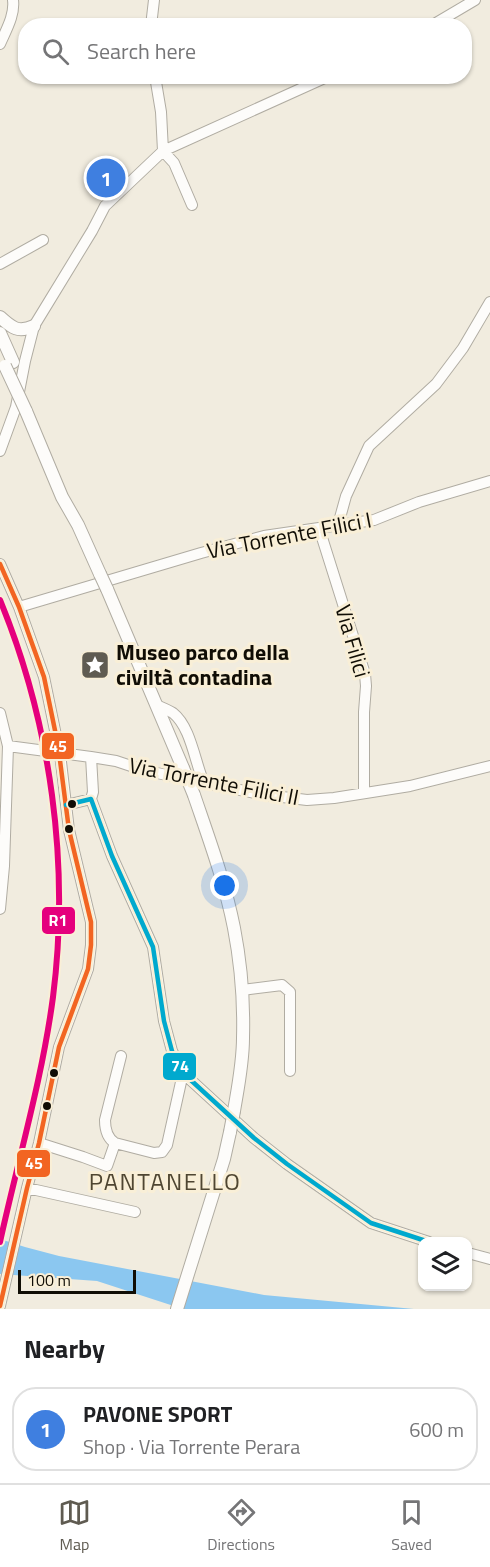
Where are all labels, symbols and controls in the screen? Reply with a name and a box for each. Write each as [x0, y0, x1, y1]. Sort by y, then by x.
search box [18, 18, 472, 84]
text: Search here [87, 34, 196, 68]
icon: search [39, 35, 72, 68]
pin: 1 [86, 156, 126, 201]
street label: Via Torrente Filici I [204, 502, 374, 568]
street label: Via Filici [326, 601, 380, 681]
place label: Museo parco della civiltà contadina [116, 635, 289, 694]
place icon: Museo parco della civiltà contadina [79, 649, 111, 681]
line badge: 45 [41, 732, 75, 760]
text: 45 [49, 734, 67, 758]
street label: Via Torrente Filici II [126, 748, 302, 814]
unlabelled marker [66, 798, 78, 810]
unlabelled marker [63, 823, 75, 835]
your location [210, 871, 239, 900]
line badge: R1 [41, 906, 76, 935]
text: R1 [49, 908, 67, 932]
line badge: 74 [162, 1052, 197, 1081]
text: 74 [171, 1054, 189, 1078]
unlabelled marker [48, 1067, 60, 1079]
unlabelled marker [41, 1100, 53, 1112]
line badge: 45 [16, 1149, 51, 1178]
text: 45 [25, 1151, 43, 1175]
district label: PANTANELLO [89, 1163, 241, 1199]
map controls [418, 1237, 472, 1291]
button: layers [418, 1237, 472, 1291]
scale bar [18, 1267, 136, 1294]
text: 100 m [27, 1268, 71, 1292]
text: Nearby [24, 1329, 105, 1368]
text: PAVONE SPORT [83, 1397, 232, 1431]
text: 1 [40, 1414, 51, 1445]
text: 600 m [409, 1414, 464, 1445]
text: Shop · Via Torrente Perara [83, 1431, 300, 1462]
tab: Map [58, 1496, 91, 1556]
tab: Directions [207, 1496, 275, 1556]
tab: Saved [391, 1496, 432, 1556]

